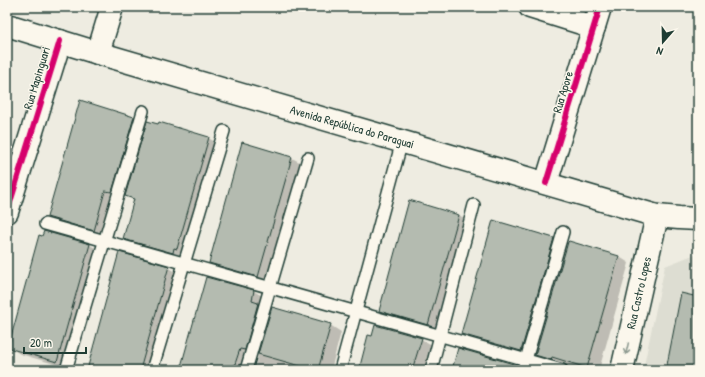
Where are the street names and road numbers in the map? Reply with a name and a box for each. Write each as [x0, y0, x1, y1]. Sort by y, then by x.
street label: Rua Mapinguari [19, 44, 54, 111]
street label: Rua Apore [548, 69, 577, 115]
street label: Avenida República do Paraguai [288, 101, 416, 152]
street label: Rua Castro Lopes [622, 255, 655, 331]

